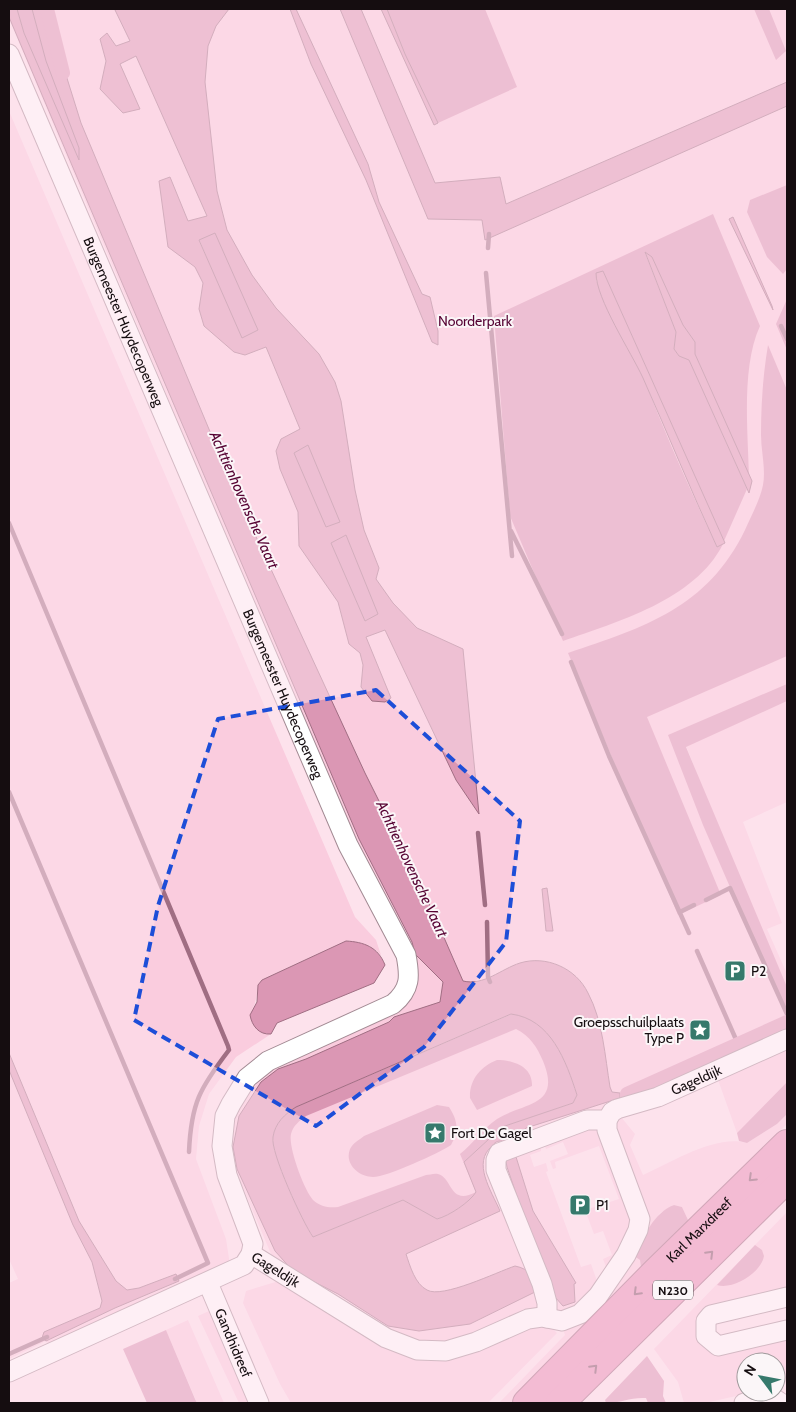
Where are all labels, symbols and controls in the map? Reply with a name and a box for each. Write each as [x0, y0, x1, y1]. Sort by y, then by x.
street label: Burgemeester Huydecoperweg [79, 234, 168, 410]
park label: Noorderpark [438, 312, 513, 330]
water label: Achttienhovensche Vaart [205, 428, 283, 572]
street label: Burgemeester Huydecoperweg [239, 606, 328, 782]
water label: Achttienhovensche Vaart [372, 797, 452, 941]
parking icon: P2 [723, 959, 747, 983]
place label: P2 [751, 962, 766, 980]
place label: Groepsschuilplaats Type P [574, 1013, 684, 1047]
place icon: Groepsschuilplaats Type P [688, 1018, 712, 1042]
street label: Gageldijk [668, 1060, 725, 1099]
place icon: Fort De Gagel [423, 1121, 447, 1145]
place label: Fort De Gagel [451, 1124, 532, 1142]
one-way arrow [749, 1172, 758, 1181]
parking icon: P1 [568, 1193, 592, 1217]
street label: Karl Marxdreef [662, 1193, 736, 1266]
place label: P1 [596, 1196, 609, 1214]
street label: Gageldijk [248, 1248, 304, 1291]
one-way arrow [704, 1251, 713, 1260]
road number: N230 [653, 1280, 693, 1300]
one-way arrow [633, 1286, 642, 1295]
street label: Gandhidreef [211, 1306, 256, 1380]
north arrow [736, 1352, 786, 1402]
text: N [740, 1361, 760, 1379]
one-way arrow [588, 1365, 597, 1374]

